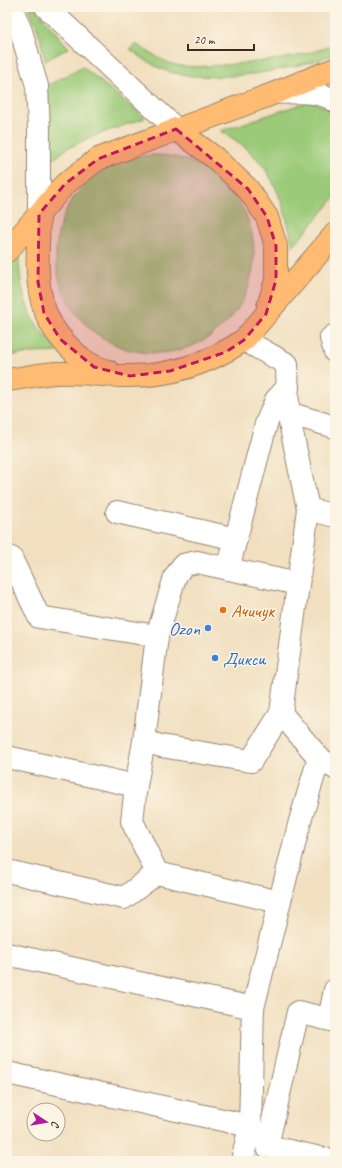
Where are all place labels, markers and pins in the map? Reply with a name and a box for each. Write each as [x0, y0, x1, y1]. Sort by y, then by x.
place label: Ачичук [231, 599, 275, 623]
marker: Ачичук [218, 605, 228, 615]
place label: Ozon [169, 617, 200, 641]
marker: Ozon [203, 623, 213, 633]
place label: Дикси [223, 647, 267, 671]
marker: Дикси [210, 653, 220, 663]

